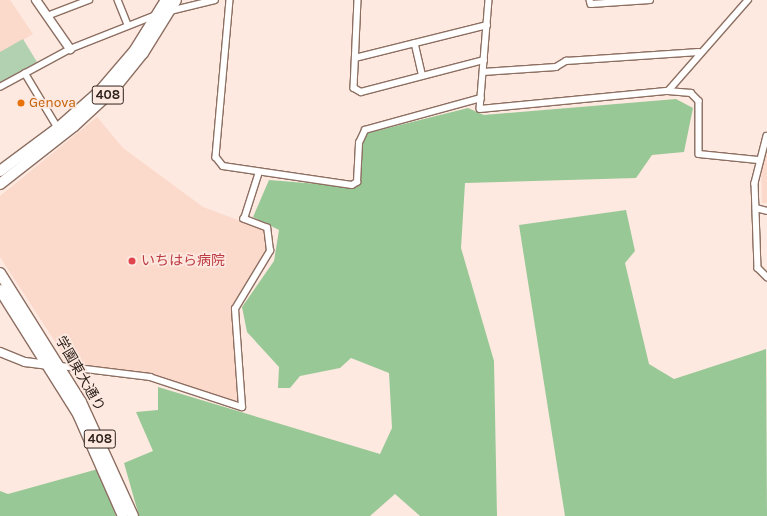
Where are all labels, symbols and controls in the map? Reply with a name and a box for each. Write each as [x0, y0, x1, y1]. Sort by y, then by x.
road number: 408 [91, 84, 125, 106]
place label: Genova [29, 95, 76, 111]
marker: Genova [16, 98, 26, 108]
place label: いちはら病院 [141, 253, 225, 269]
marker: いちはら病院 [126, 255, 138, 267]
street label: 学園東大通り [52, 333, 108, 415]
road number: 408 [83, 428, 117, 450]

